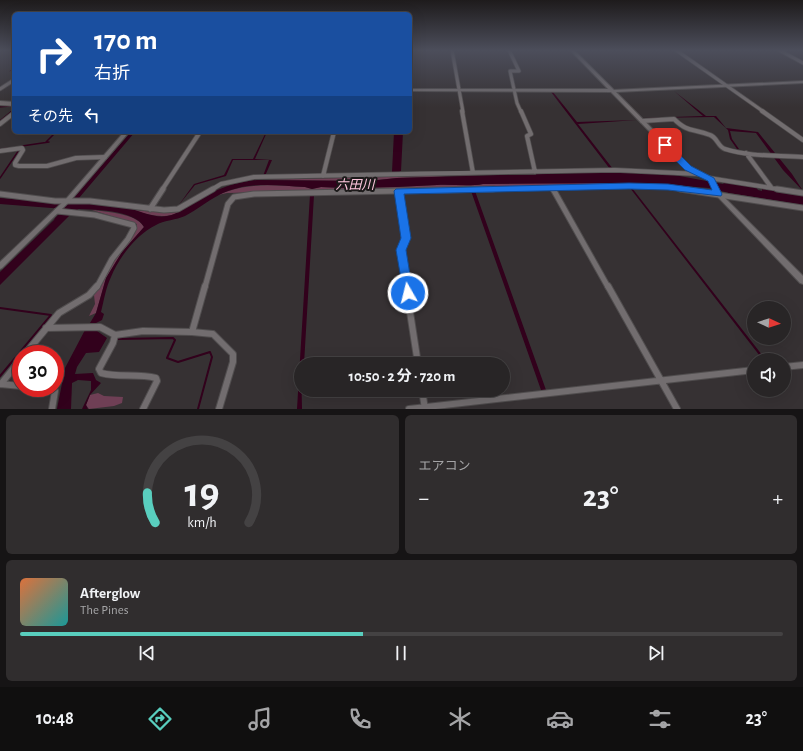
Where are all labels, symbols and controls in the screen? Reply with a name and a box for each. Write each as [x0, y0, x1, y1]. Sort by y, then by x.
text: 170 m [94, 27, 158, 55]
icon: right [28, 28, 80, 80]
text: 右折 [94, 65, 130, 83]
icon: left [81, 104, 103, 126]
text: その先 [28, 109, 73, 124]
pin [648, 128, 682, 162]
icon: arrive [654, 134, 676, 156]
water label: 六田川 [335, 178, 376, 192]
position arrow [387, 272, 429, 314]
north arrow [747, 301, 791, 345]
map controls [747, 301, 791, 397]
speed limit sign: 30 [12, 345, 64, 397]
button: sound [747, 353, 791, 397]
text: 10:50 · 2 分 · 720 m [349, 369, 455, 384]
text: エアコン [419, 460, 471, 473]
text: 19 [185, 472, 220, 513]
text: 23° [583, 482, 619, 512]
text: − [419, 487, 429, 509]
text: + [772, 487, 783, 509]
text: km/h [188, 515, 217, 529]
text: Afterglow [80, 586, 140, 601]
text: The Pines [80, 604, 129, 617]
icon: previous [136, 642, 158, 664]
icon: pause [390, 642, 412, 664]
icon: next [645, 642, 667, 664]
icon: directions [146, 705, 174, 733]
icon: music [246, 705, 274, 733]
icon: phone [346, 705, 374, 733]
icon: climate [446, 705, 474, 733]
icon: car [546, 705, 574, 733]
icon: filters [646, 705, 674, 733]
text: 10:48 [36, 710, 74, 728]
text: 23° [745, 710, 767, 728]

